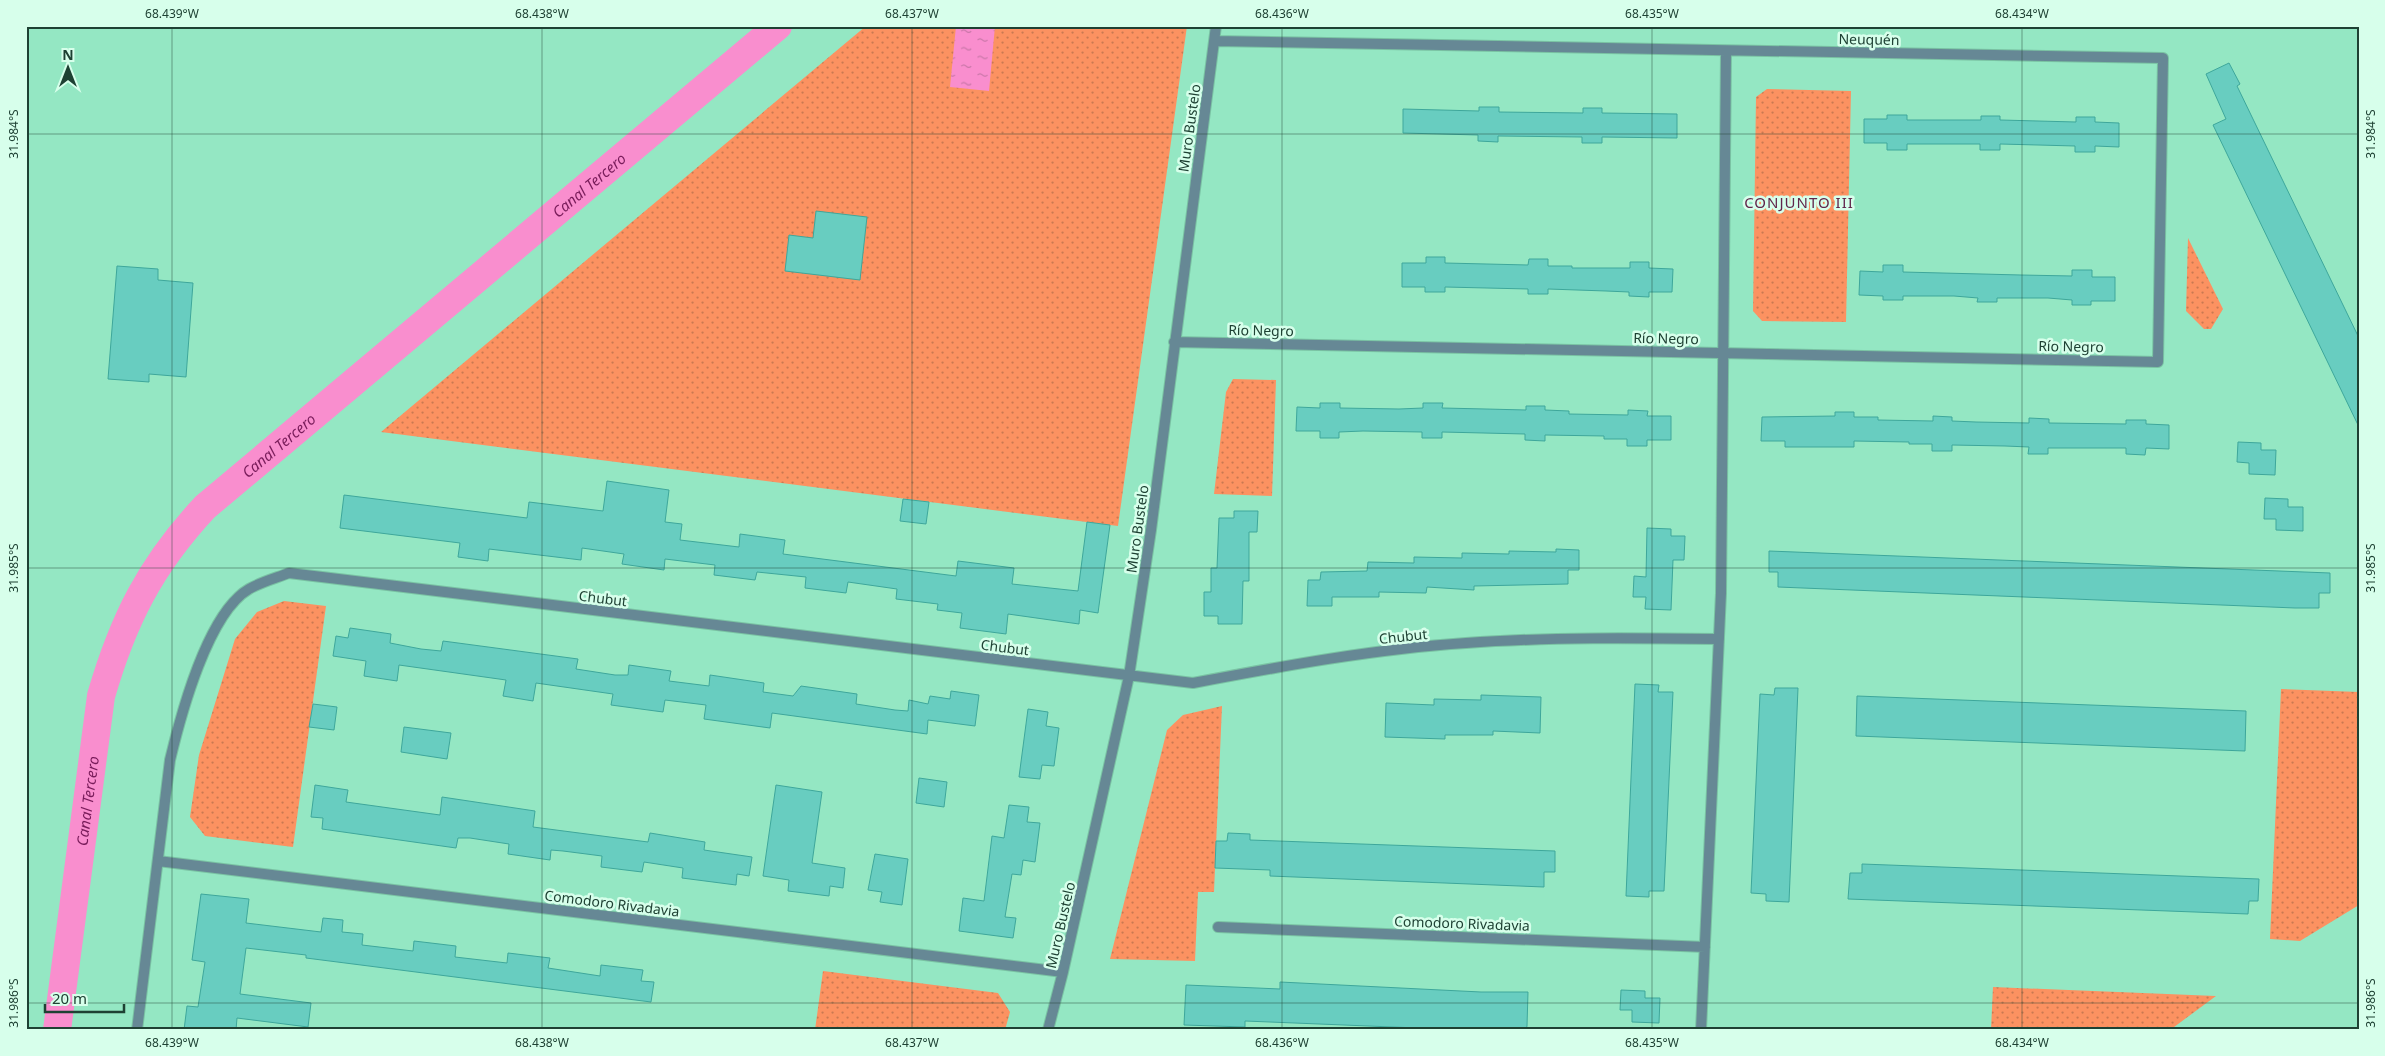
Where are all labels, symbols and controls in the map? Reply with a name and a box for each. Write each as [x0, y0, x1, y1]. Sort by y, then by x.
text: 68.439°W [145, 5, 199, 22]
text: 68.438°W [515, 5, 569, 22]
text: 68.437°W [885, 5, 939, 22]
text: 68.436°W [1255, 5, 1309, 22]
text: 68.435°W [1625, 5, 1679, 22]
text: 68.434°W [1995, 5, 2049, 22]
street label: Neuquén [1838, 29, 1900, 49]
north arrow [42, 42, 92, 92]
text: N [62, 45, 74, 64]
street label: Muro Bustelo [1173, 83, 1205, 173]
text: 31.984°S [5, 109, 22, 159]
text: 31.984°S [2362, 109, 2379, 159]
water label: Canal Tercero [548, 148, 630, 222]
district label: CONJUNTO III [1744, 192, 1854, 212]
street label: Río Negro [1228, 320, 1294, 340]
street label: Río Negro [1633, 328, 1699, 348]
street label: Río Negro [2038, 336, 2104, 356]
water label: Canal Tercero [238, 408, 320, 482]
street label: Muro Bustelo [1121, 484, 1153, 574]
text: 31.985°S [5, 543, 22, 593]
text: 31.985°S [2362, 543, 2379, 593]
street label: Chubut [578, 586, 628, 610]
street label: Chubut [1378, 624, 1428, 648]
street label: Chubut [980, 635, 1030, 659]
water label: Canal Tercero [71, 755, 103, 847]
street label: Muro Bustelo [1041, 880, 1079, 970]
street label: Comodoro Rivadavia [543, 885, 681, 921]
street label: Comodoro Rivadavia [1394, 911, 1530, 935]
text: 31.986°S [5, 978, 22, 1028]
text: 31.986°S [2362, 978, 2379, 1028]
scale bar [45, 981, 124, 1013]
text: 20 m [52, 988, 87, 1008]
text: 68.439°W [145, 1034, 199, 1051]
text: 68.438°W [515, 1034, 569, 1051]
text: 68.437°W [885, 1034, 939, 1051]
text: 68.436°W [1255, 1034, 1309, 1051]
text: 68.435°W [1625, 1034, 1679, 1051]
text: 68.434°W [1995, 1034, 2049, 1051]

